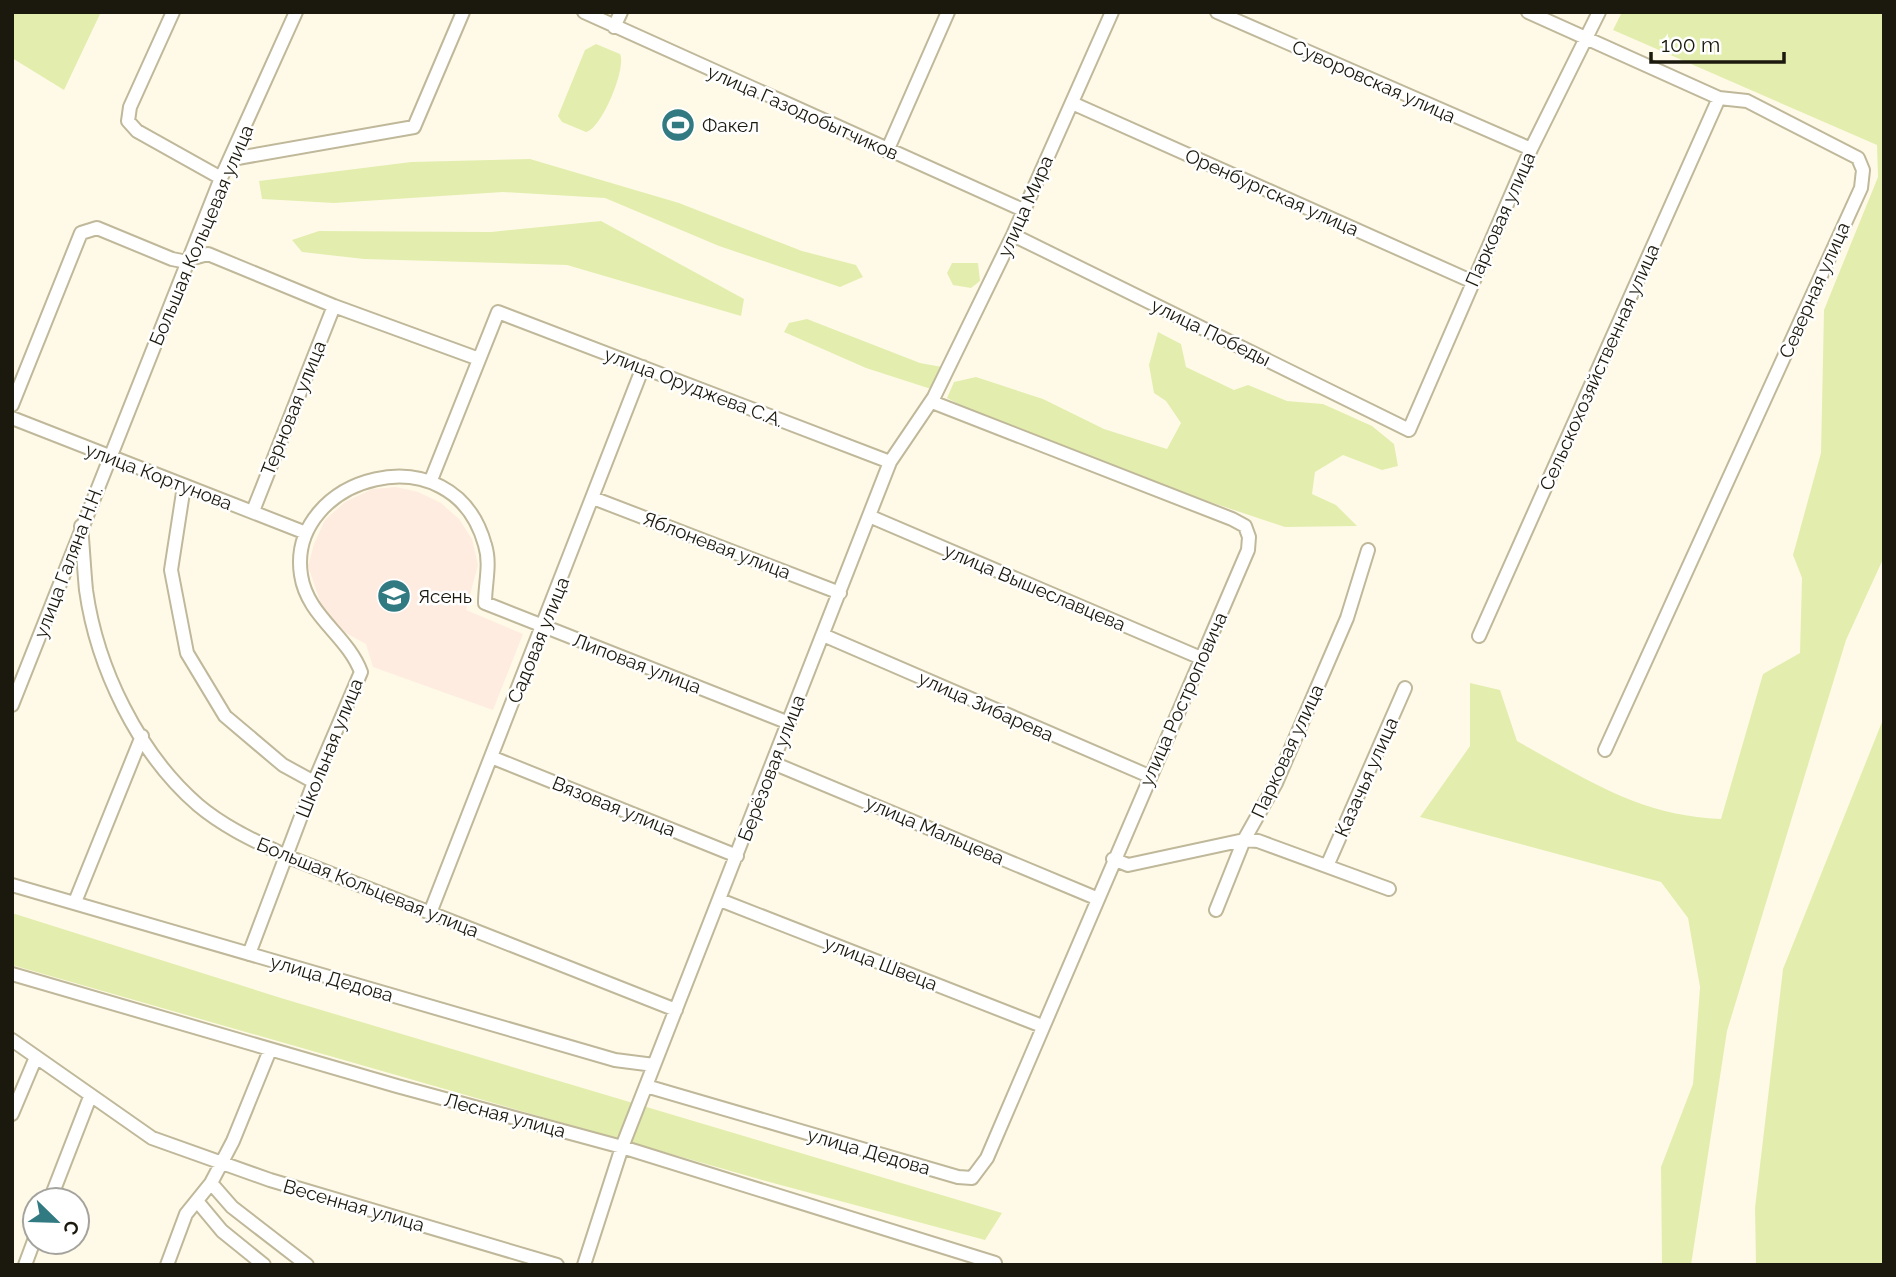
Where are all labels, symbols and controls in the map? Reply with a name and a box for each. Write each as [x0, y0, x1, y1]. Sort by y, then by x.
scale bar [1651, 21, 1784, 65]
text: 100 m [1661, 32, 1720, 57]
street label: Суворовская улица [1289, 35, 1459, 127]
street label: улица Газодобытчиков [704, 60, 902, 164]
sports icon: Факел [659, 106, 697, 144]
place label: Факел [702, 114, 759, 136]
street label: Большая Кольцевая улица [144, 121, 258, 349]
street label: Оренбургская улица [1182, 144, 1362, 240]
street label: Парковая улица [1461, 148, 1539, 290]
street label: улица Мира [993, 152, 1057, 260]
street label: Северная улица [1774, 219, 1854, 361]
street label: Сельскохозяйственная улица [1535, 240, 1663, 494]
street label: улица Победы [1148, 294, 1274, 370]
street label: Терновая улица [256, 338, 330, 478]
street label: улица Оруджева С.А. [601, 343, 787, 431]
street label: улица Кортунова [83, 438, 235, 514]
street label: улица Галяна Н.Н. [29, 483, 107, 641]
street label: Яблоневая улица [640, 507, 794, 583]
street label: улица Вышеславцева [941, 539, 1129, 635]
street label: Садовая улица [503, 574, 573, 706]
school or university icon: Ясень [375, 577, 413, 615]
place label: Ясень [418, 585, 472, 607]
street label: улица Ростроповича [1135, 609, 1231, 789]
street label: Липовая улица [570, 628, 704, 698]
street label: улица Зибарева [915, 666, 1057, 746]
street label: Школьная улица [291, 675, 367, 821]
street label: Парковая улица [1246, 681, 1328, 821]
street label: Берёзовая улица [733, 692, 809, 844]
street label: Казачья улица [1330, 714, 1402, 840]
street label: Вязовая улица [549, 771, 679, 841]
street label: улица Мальцева [862, 791, 1008, 869]
street label: Большая Кольцевая улица [254, 832, 482, 942]
street label: улица Швеца [821, 931, 941, 995]
street label: улица Дедова [268, 950, 396, 1006]
street label: Лесная улица [442, 1088, 568, 1142]
street label: улица Дедова [805, 1123, 933, 1179]
street label: Весенная улица [281, 1174, 427, 1236]
north arrow [21, 1186, 91, 1256]
text: С [59, 1217, 84, 1238]

